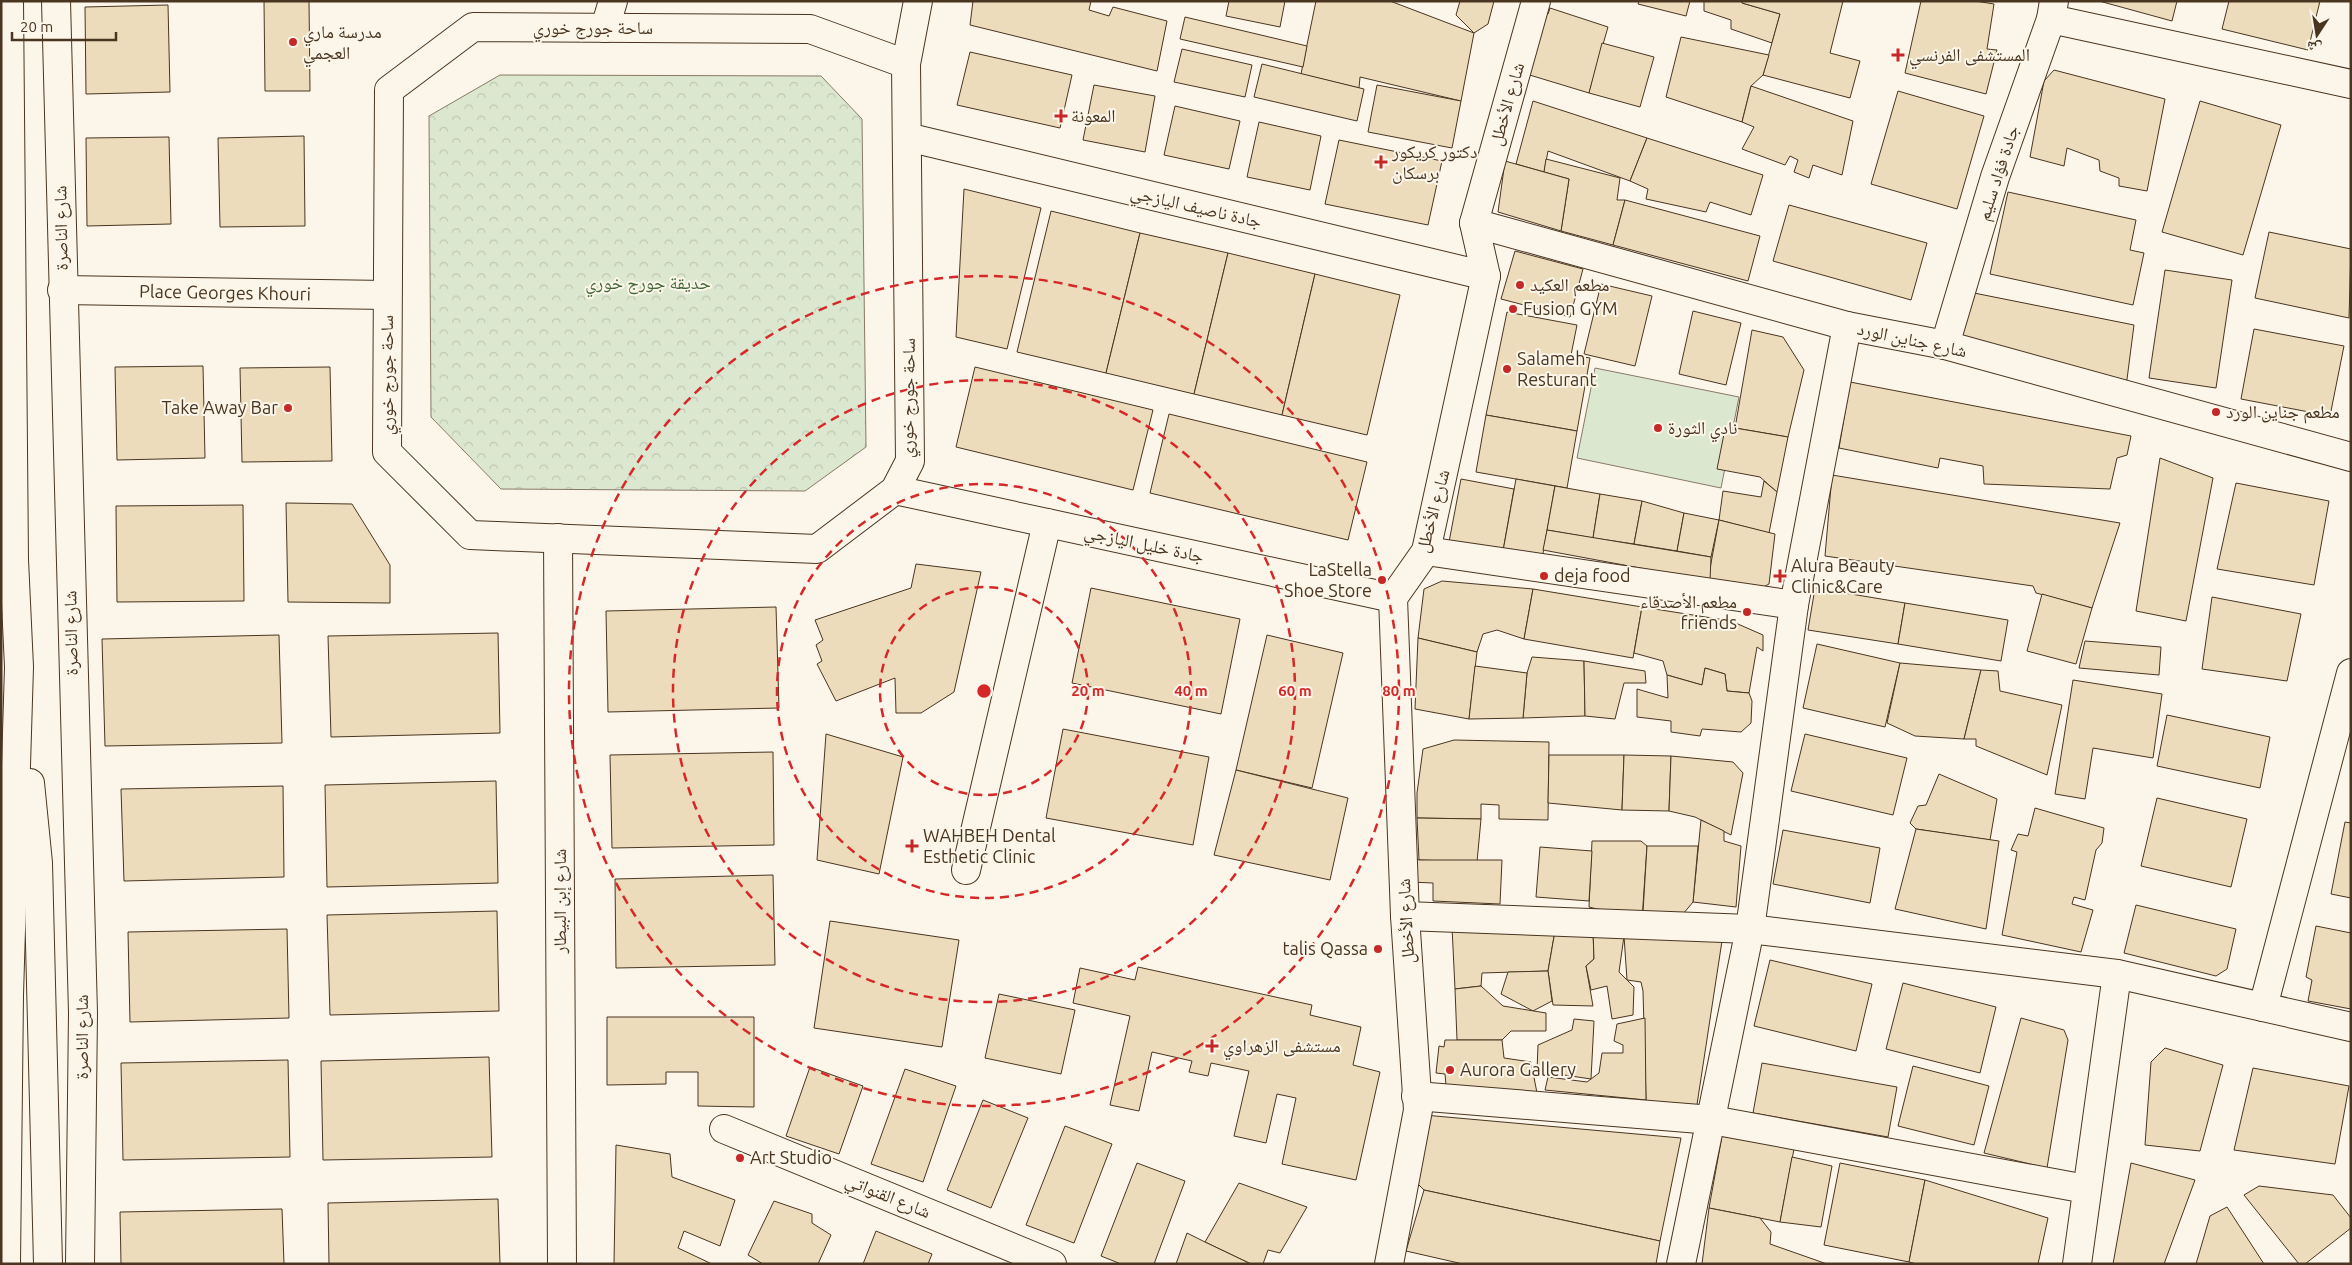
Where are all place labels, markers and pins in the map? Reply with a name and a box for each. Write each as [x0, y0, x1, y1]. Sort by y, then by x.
place label: مدرسة ماري العجمي [303, 21, 382, 68]
marker: مدرسة ماري العجمي [287, 36, 299, 48]
place label: المستشفى الفرنسي [1909, 44, 2030, 70]
marker: المستشفى الفرنسي [1891, 48, 1905, 62]
place label: المعونة [1071, 105, 1116, 126]
marker: المعونة [1055, 110, 1067, 122]
place label: دكتور كريكور برسكان [1391, 141, 1477, 184]
marker: دكتور كريكور برسكان [1374, 155, 1388, 169]
place label: مطعم العكيد [1530, 274, 1609, 297]
marker: مطعم العكيد [1514, 279, 1526, 291]
place label: Fusion GYM [1523, 298, 1618, 318]
marker: Fusion GYM [1507, 303, 1519, 315]
place label: Salameh Resturant [1517, 348, 1597, 389]
marker: Salameh Resturant [1501, 363, 1513, 375]
place label: Take Away Bar [162, 397, 278, 417]
place label: مطعم جناين الورد [2226, 401, 2340, 424]
marker: Take Away Bar [282, 402, 294, 414]
marker: مطعم جناين الورد [2210, 406, 2222, 418]
place label: نادي الثورة [1668, 417, 1738, 443]
marker: نادي الثورة [1652, 422, 1664, 434]
place label: Alura Beauty Clinic&Care [1791, 555, 1895, 596]
place label: LaStella Shoe Store [1284, 559, 1372, 600]
place label: deja food [1554, 565, 1631, 585]
marker: Alura Beauty Clinic&Care [1773, 569, 1787, 583]
marker: deja food [1538, 570, 1550, 582]
marker: LaStella Shoe Store [1376, 574, 1388, 586]
place label: مطعم الأصدقاء friends [1640, 591, 1737, 632]
marker: مطعم الأصدقاء friends [1741, 606, 1753, 618]
centre of rings [975, 682, 993, 700]
place label: WAHBEH Dental Esthetic Clinic [923, 825, 1056, 866]
marker: WAHBEH Dental Esthetic Clinic [905, 839, 919, 853]
place label: talis Qassa [1283, 938, 1368, 959]
marker: talis Qassa [1372, 943, 1384, 955]
place label: مستشفى الزهراوي [1223, 1035, 1341, 1061]
marker: مستشفى الزهراوي [1205, 1039, 1219, 1053]
place label: Aurora Gallery [1460, 1059, 1576, 1079]
marker: Aurora Gallery [1444, 1064, 1456, 1076]
place label: Art Studio [750, 1147, 832, 1167]
marker: Art Studio [734, 1152, 746, 1164]

